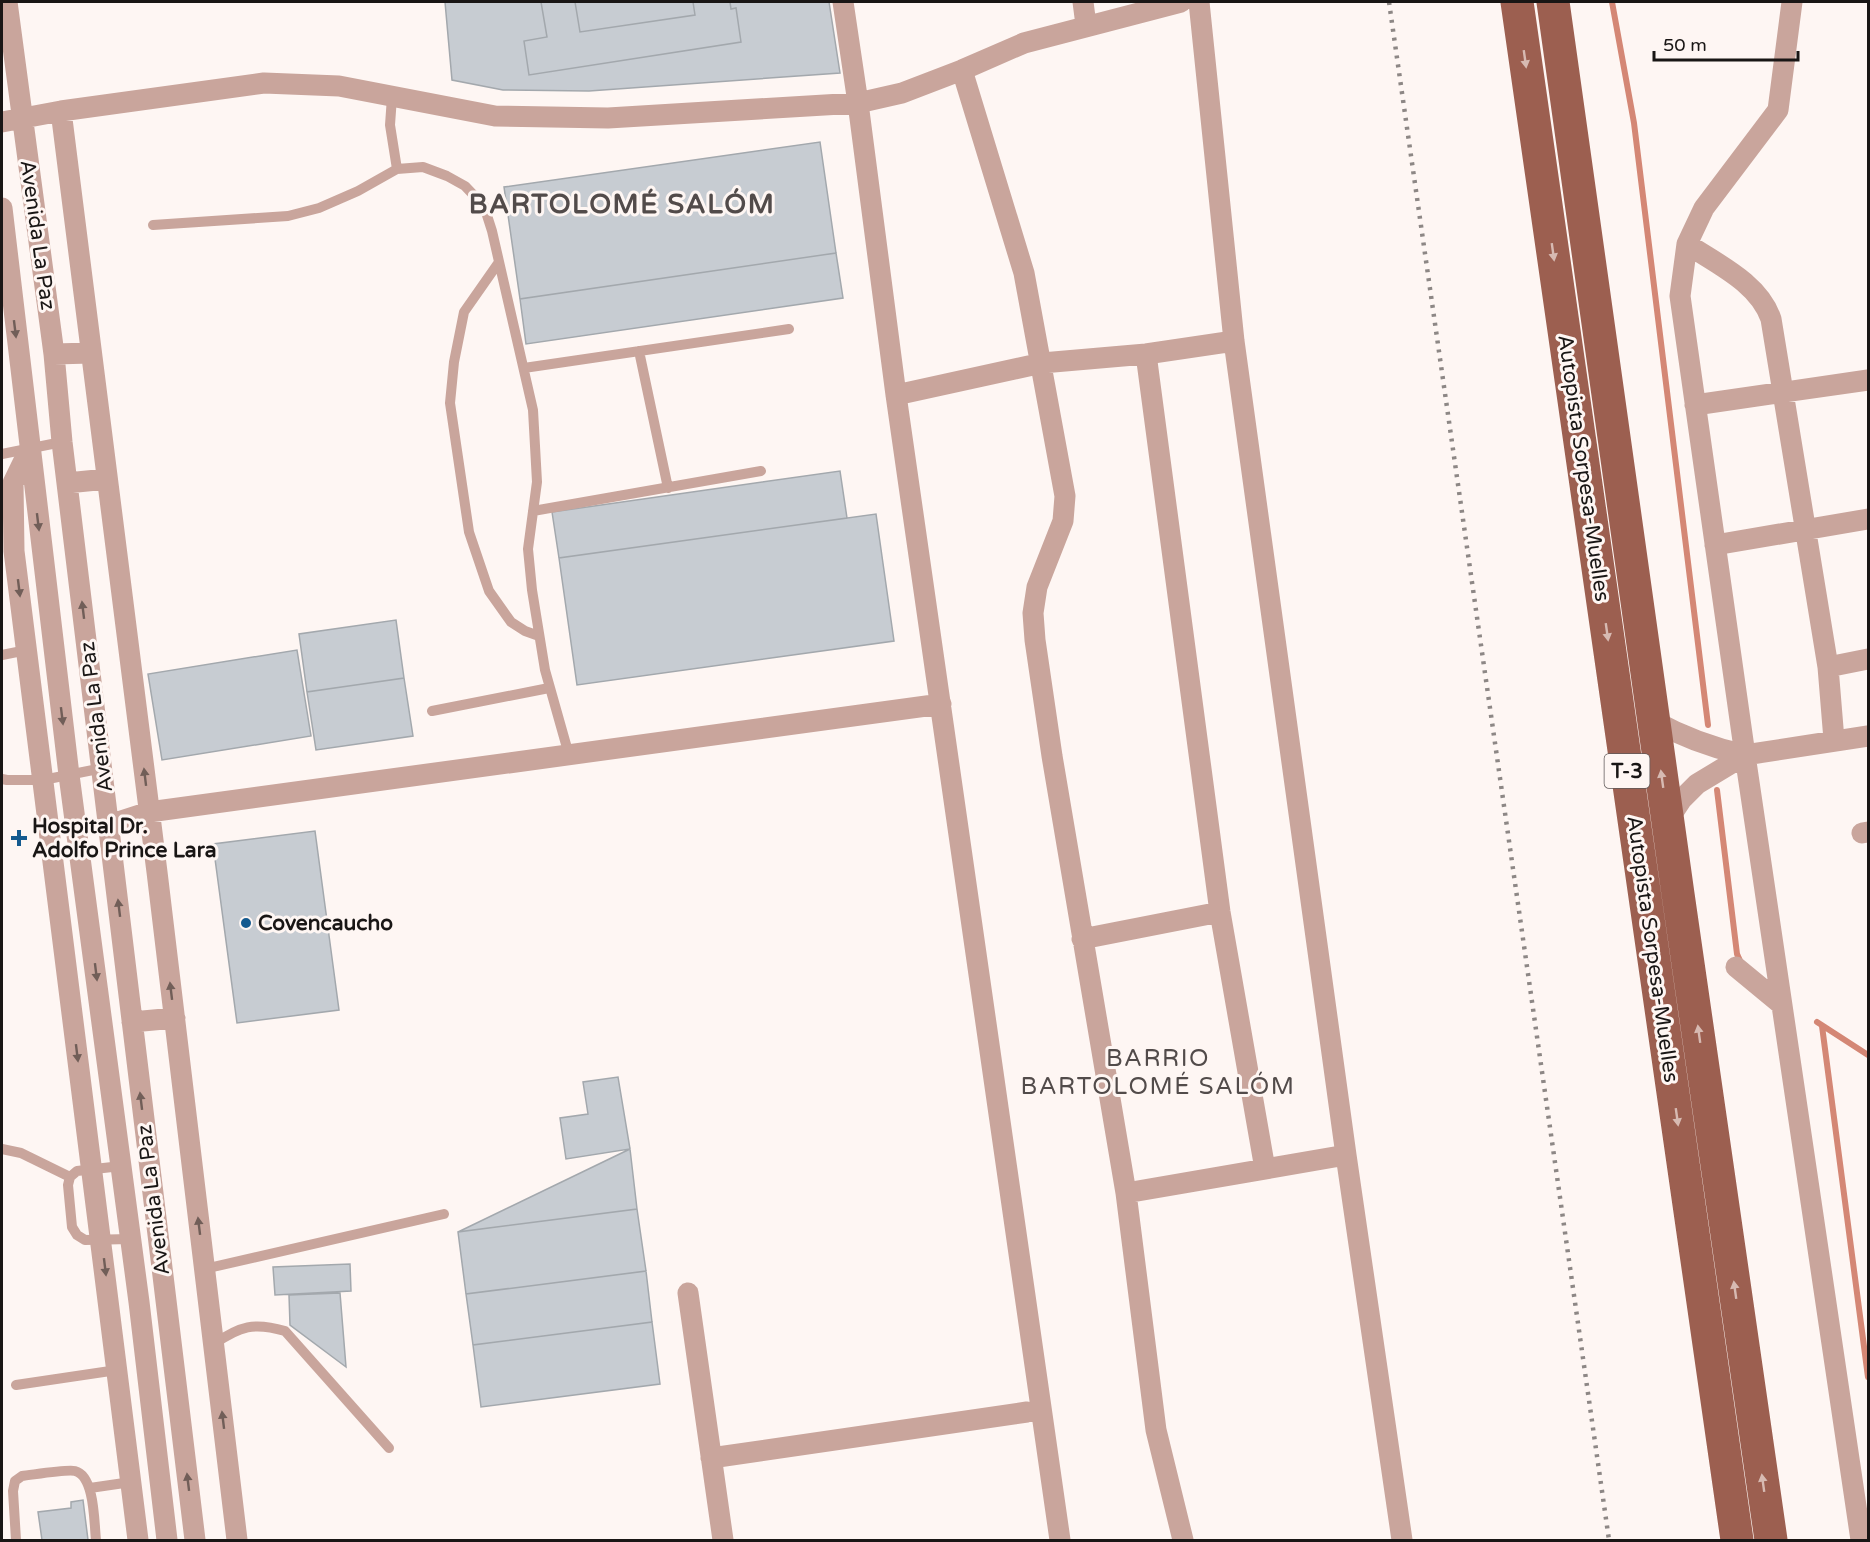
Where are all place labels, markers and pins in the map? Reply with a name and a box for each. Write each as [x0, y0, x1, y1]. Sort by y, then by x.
place label: Hospital Dr. Adolfo Prince Lara [32, 814, 217, 863]
marker: Hospital Dr. Adolfo Prince Lara [10, 829, 28, 847]
place label: Covencaucho [258, 911, 393, 936]
marker: Covencaucho [239, 916, 253, 930]

